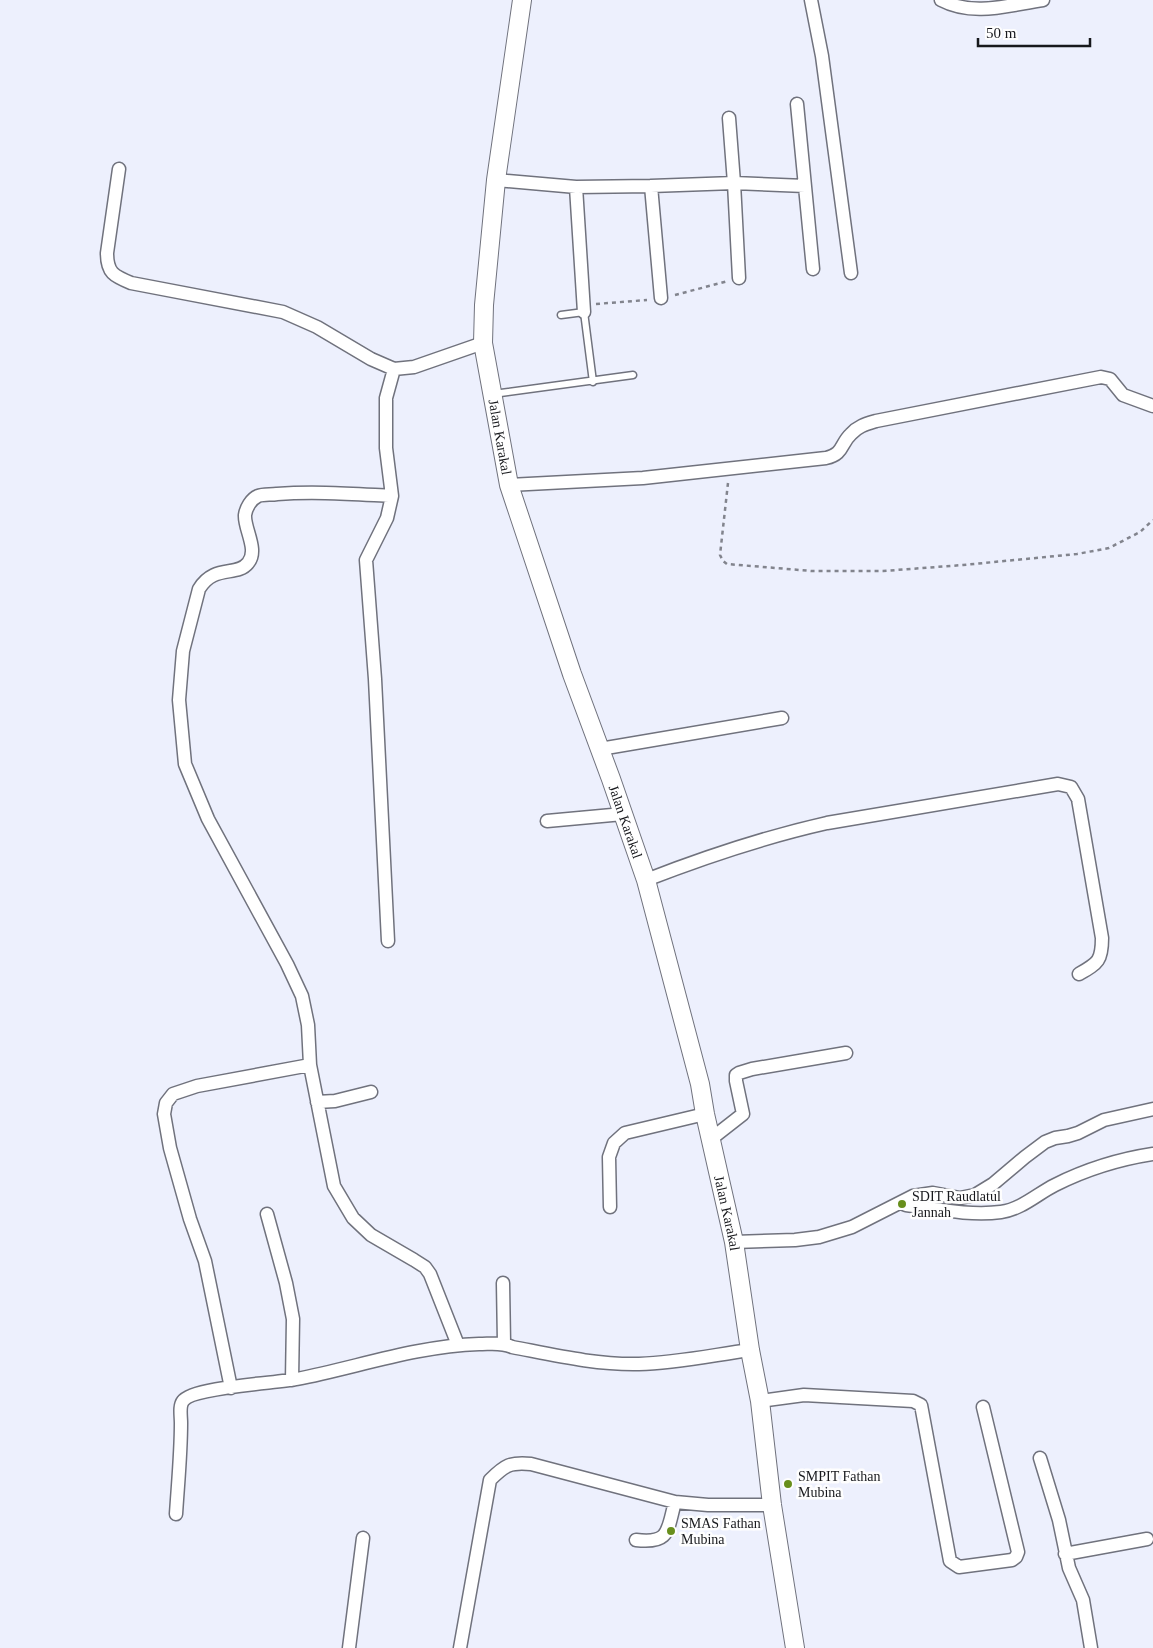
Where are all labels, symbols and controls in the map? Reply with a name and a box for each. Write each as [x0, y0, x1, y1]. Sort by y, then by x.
scale bar [978, 15, 1090, 47]
text: 50 m [986, 25, 1017, 41]
street label: Jalan Karakal [486, 398, 515, 476]
street label: Jalan Karakal [606, 783, 645, 860]
street label: Jalan Karakal [712, 1174, 743, 1252]
place label: SDIT Raudlatul Jannah [912, 1189, 1001, 1220]
marker: SDIT Raudlatul Jannah [896, 1198, 908, 1210]
place label: SMPIT Fathan Mubina [798, 1469, 881, 1500]
marker: SMPIT Fathan Mubina [782, 1478, 794, 1490]
place label: SMAS Fathan Mubina [681, 1516, 761, 1547]
marker: SMAS Fathan Mubina [665, 1525, 677, 1537]

